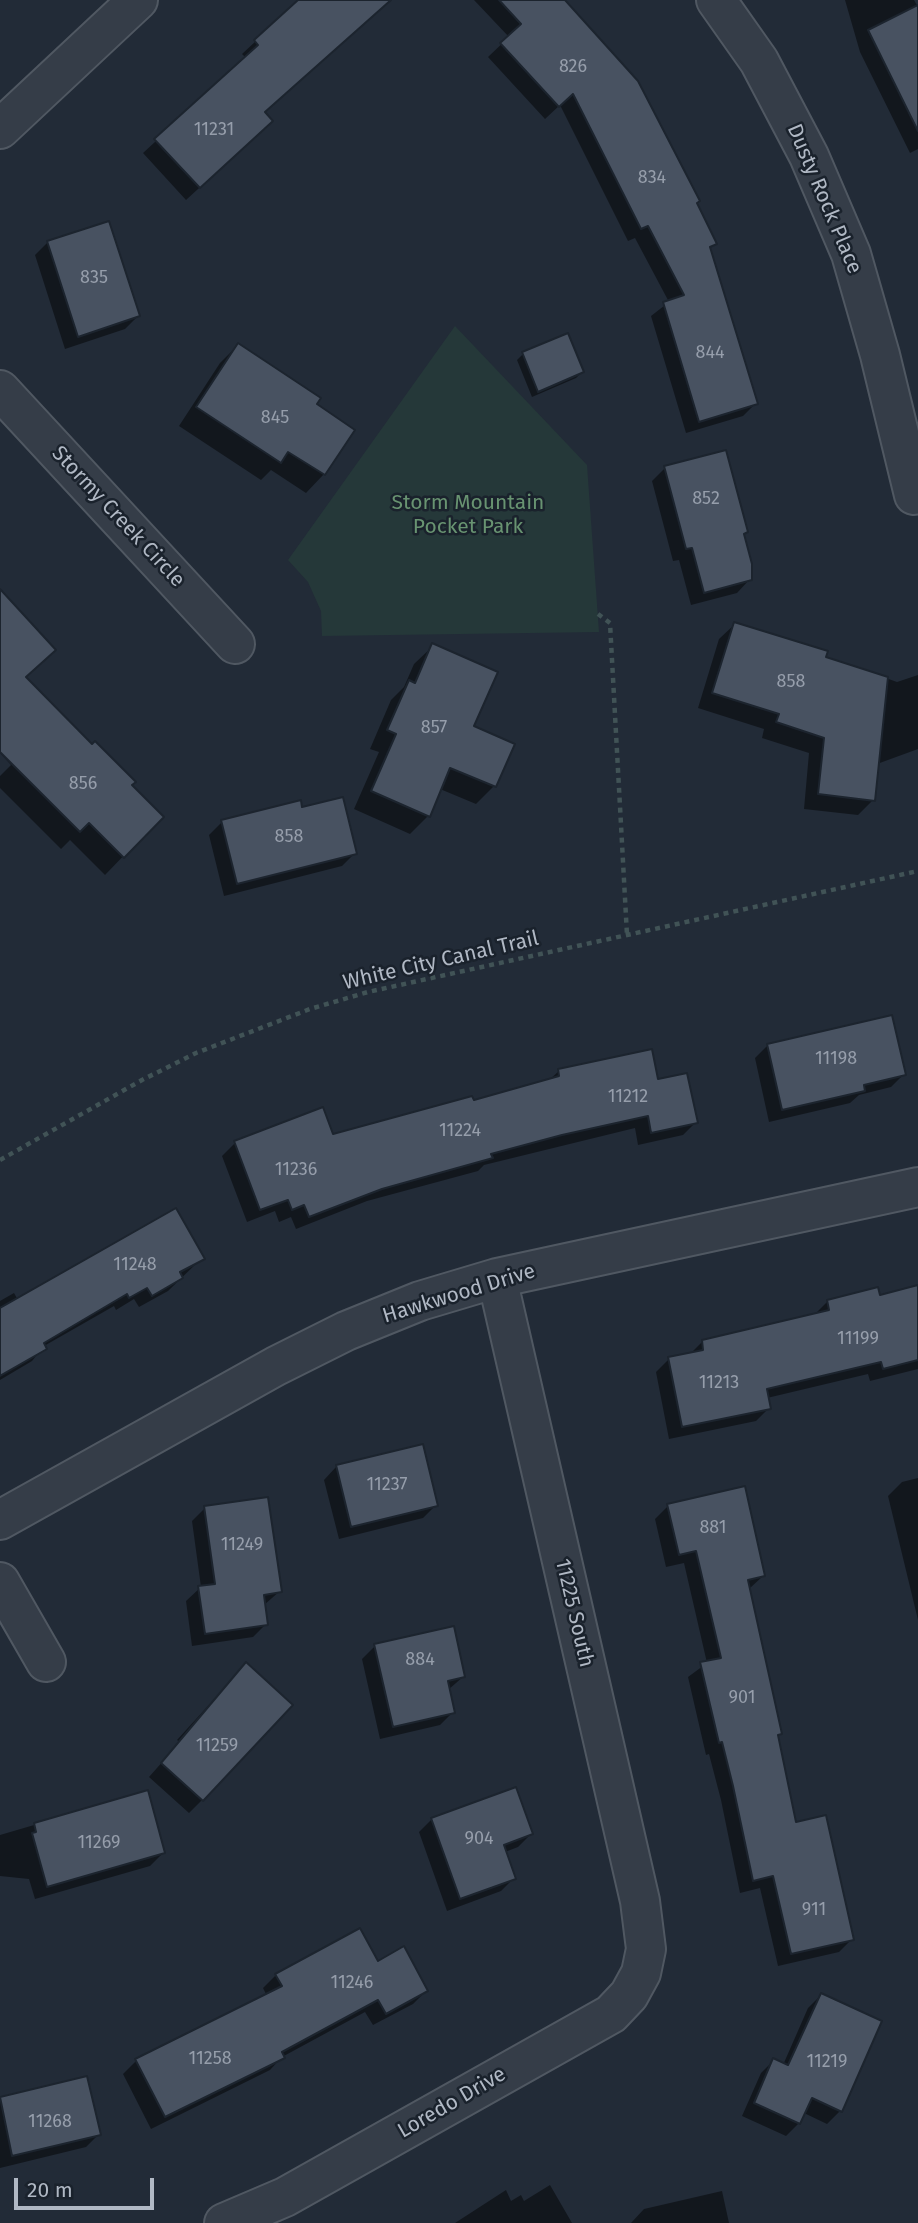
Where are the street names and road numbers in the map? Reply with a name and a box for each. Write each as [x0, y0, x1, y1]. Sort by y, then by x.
street label: Dusty Rock Place [781, 120, 867, 278]
street label: Stormy Creek Circle [46, 441, 190, 593]
street label: White City Canal Trail [341, 926, 541, 996]
street label: Hawkwood Drive [380, 1259, 538, 1329]
street label: 11225 South [549, 1556, 599, 1670]
street label: Loredo Drive [393, 2062, 511, 2144]

